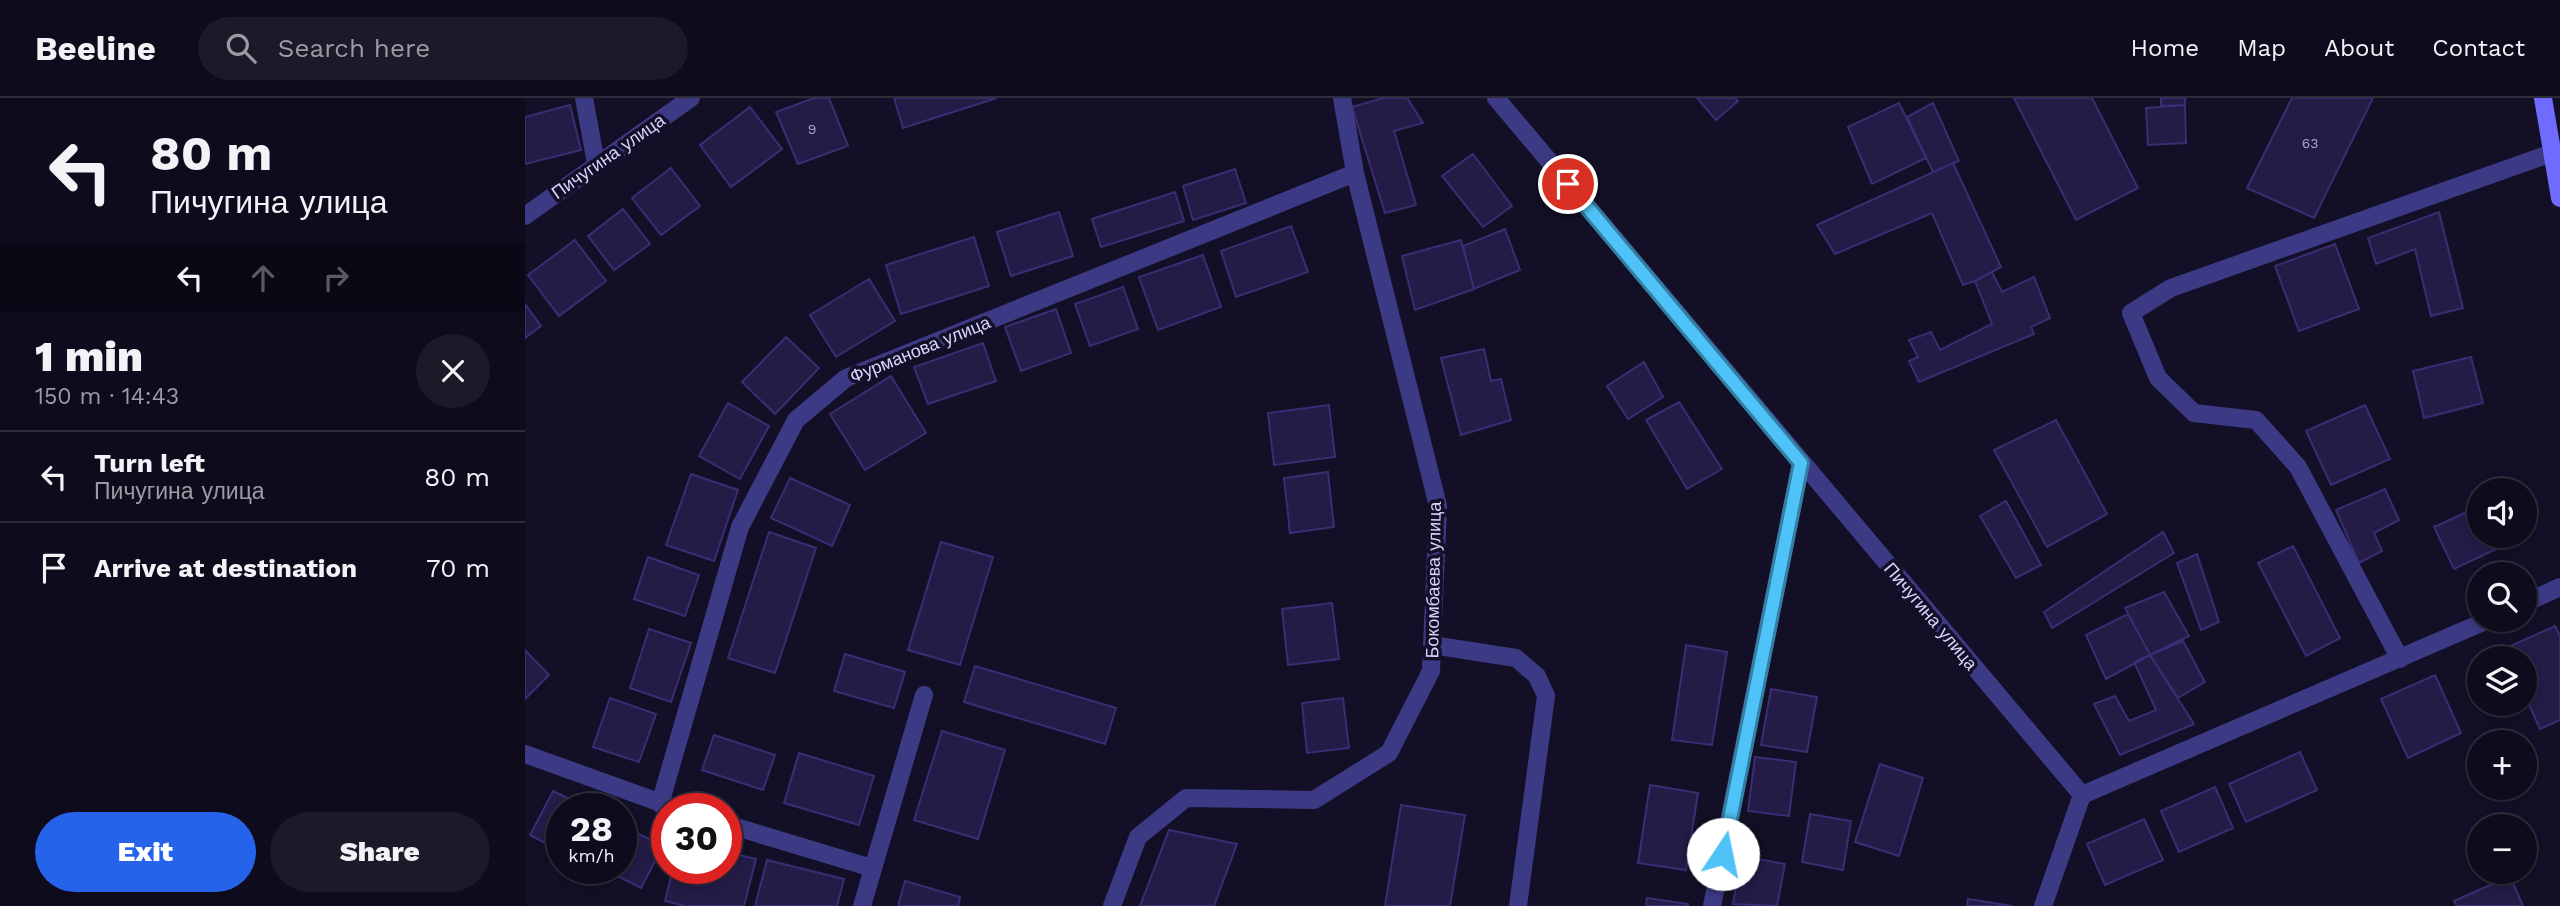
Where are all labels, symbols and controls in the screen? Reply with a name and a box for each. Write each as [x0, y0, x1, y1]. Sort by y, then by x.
search box [198, 17, 688, 80]
text: Beeline [35, 29, 156, 68]
icon: search [222, 29, 260, 67]
text: Search here [278, 33, 430, 63]
text: Home [2131, 34, 2199, 62]
text: Map [2237, 34, 2286, 62]
text: About [2324, 34, 2394, 62]
text: Contact [2432, 34, 2525, 62]
street label: Пичугина улица [547, 109, 670, 203]
house number: 9 [808, 121, 816, 137]
text: 80 m [150, 124, 272, 182]
icon: left [35, 126, 126, 217]
house number: 63 [2302, 135, 2318, 151]
pin [1538, 154, 1598, 214]
icon: arrive [1549, 165, 1587, 203]
text: Пичугина улица [150, 183, 387, 221]
icon: left [171, 259, 209, 297]
icon: ahead [244, 259, 282, 297]
icon: right [317, 259, 355, 297]
street label: Фурманова улица [847, 311, 994, 387]
text: 1 min [35, 332, 143, 381]
button: close [416, 334, 490, 408]
text: 150 m · 14:43 [35, 383, 179, 410]
text: Turn left [94, 448, 205, 478]
icon: left [35, 458, 73, 496]
text: 80 m [424, 462, 490, 492]
text: Пичугина улица [94, 478, 265, 505]
map controls [2467, 478, 2537, 884]
button: sound [2467, 478, 2537, 548]
street label: Бокомбаева улица [1421, 500, 1445, 659]
icon: arrive [35, 549, 73, 587]
text: Arrive at destination [94, 553, 357, 583]
text: 70 m [426, 553, 490, 583]
street label: Пичугина улица [1880, 558, 1983, 675]
button: search [2467, 562, 2537, 632]
button: layers [2467, 646, 2537, 716]
button: + [2467, 730, 2537, 800]
speed limit sign: 30 [651, 793, 742, 884]
text: 28 [570, 808, 613, 850]
button: Exit [35, 812, 256, 892]
button: Share [270, 812, 490, 892]
button: − [2467, 814, 2537, 884]
position arrow [1686, 817, 1760, 891]
text: km/h [568, 845, 615, 866]

